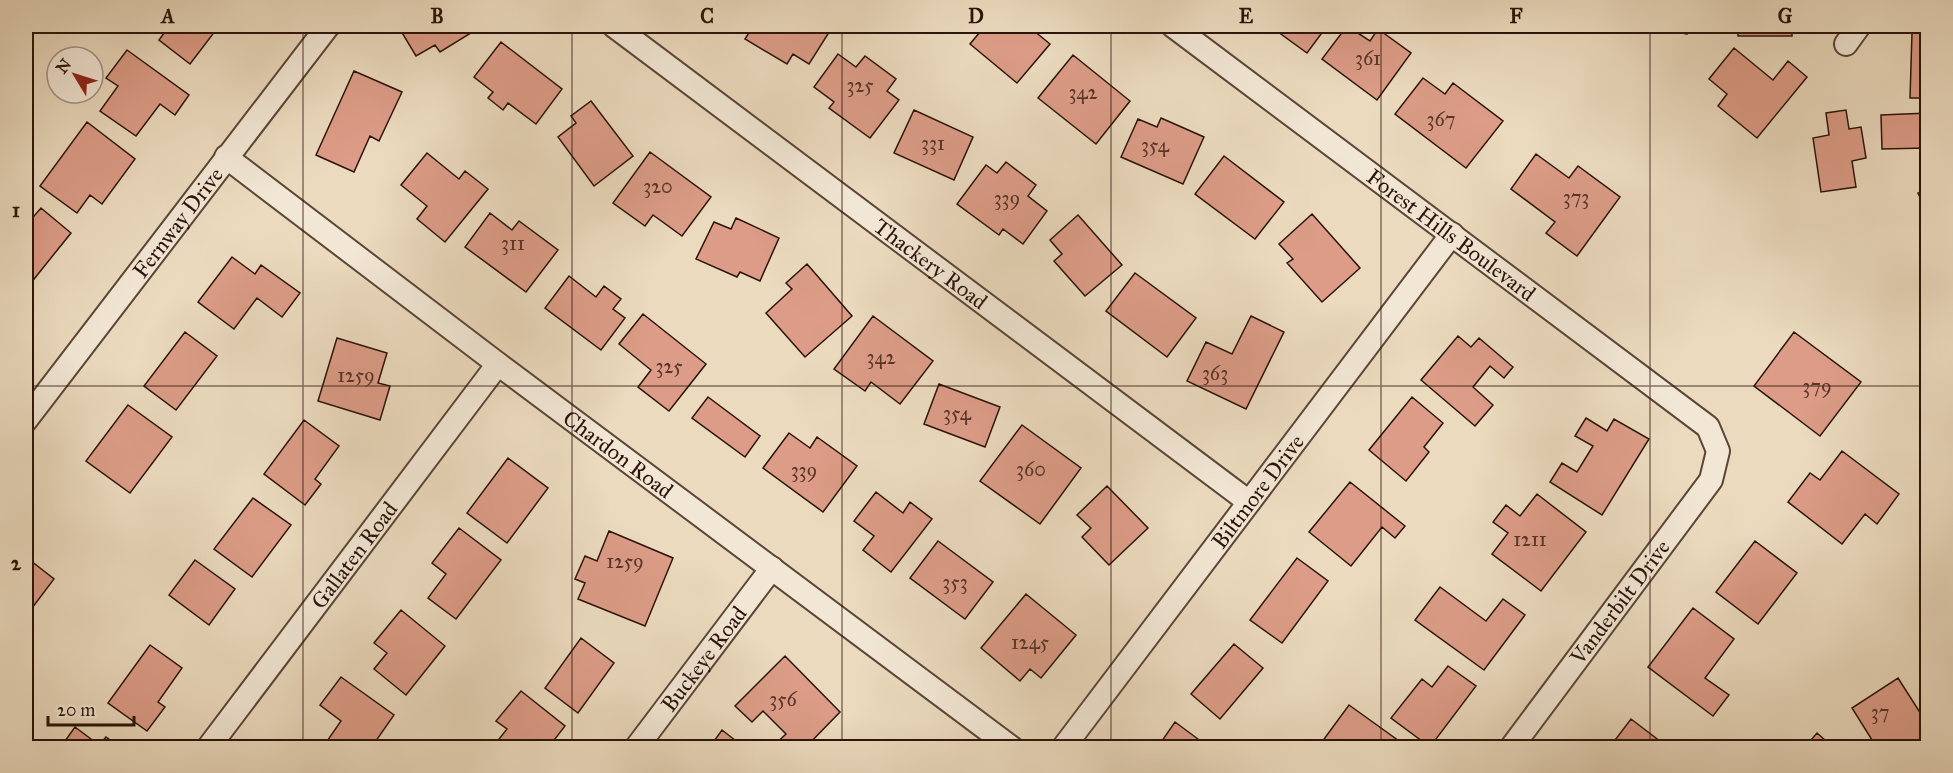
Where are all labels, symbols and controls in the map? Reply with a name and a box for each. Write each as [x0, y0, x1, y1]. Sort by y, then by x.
text: A [159, 4, 175, 28]
text: B [430, 4, 444, 28]
text: C [700, 4, 714, 28]
text: D [968, 4, 984, 28]
text: E [1239, 4, 1254, 28]
text: F [1509, 4, 1523, 28]
text: G [1778, 4, 1793, 28]
north arrow [45, 45, 105, 105]
house number: 361 [1355, 46, 1381, 70]
text: N [52, 55, 75, 77]
house number: 325 [846, 73, 874, 97]
house number: 342 [1068, 80, 1098, 104]
house number: 367 [1427, 107, 1455, 131]
house number: 331 [921, 131, 945, 155]
house number: 354 [1141, 133, 1170, 157]
street label: Fernway Drive [127, 162, 228, 283]
street label: Forest Hills Boulevard [1362, 163, 1541, 307]
house number: 320 [643, 174, 673, 198]
house number: 373 [1563, 185, 1589, 209]
house number: 339 [994, 186, 1020, 210]
text: 1 [12, 198, 20, 222]
street label: Thackery Road [869, 212, 993, 315]
house number: 311 [501, 231, 525, 255]
house number: 342 [866, 345, 896, 369]
house number: 325 [655, 354, 683, 378]
house number: 363 [1202, 361, 1228, 385]
house number: 1259 [337, 363, 375, 387]
house number: 379 [1802, 374, 1832, 398]
house number: 354 [943, 401, 972, 425]
street label: Chardon Road [558, 404, 679, 504]
street label: Biltmore Drive [1205, 429, 1309, 554]
house number: 360 [1016, 457, 1046, 481]
house number: 339 [791, 458, 817, 482]
street label: Gallaten Road [305, 496, 403, 614]
house number: 1211 [1513, 527, 1547, 551]
street label: Vanderbilt Drive [1564, 534, 1676, 670]
house number: 1259 [606, 549, 644, 573]
text: 2 [11, 551, 22, 575]
house number: 353 [942, 570, 968, 594]
street label: Buckeye Road [655, 600, 752, 717]
house number: 1245 [1011, 630, 1049, 654]
house number: 356 [769, 687, 798, 711]
scale bar [48, 689, 134, 727]
text: 20 m [57, 699, 95, 721]
house number: 37 [1871, 700, 1889, 724]

